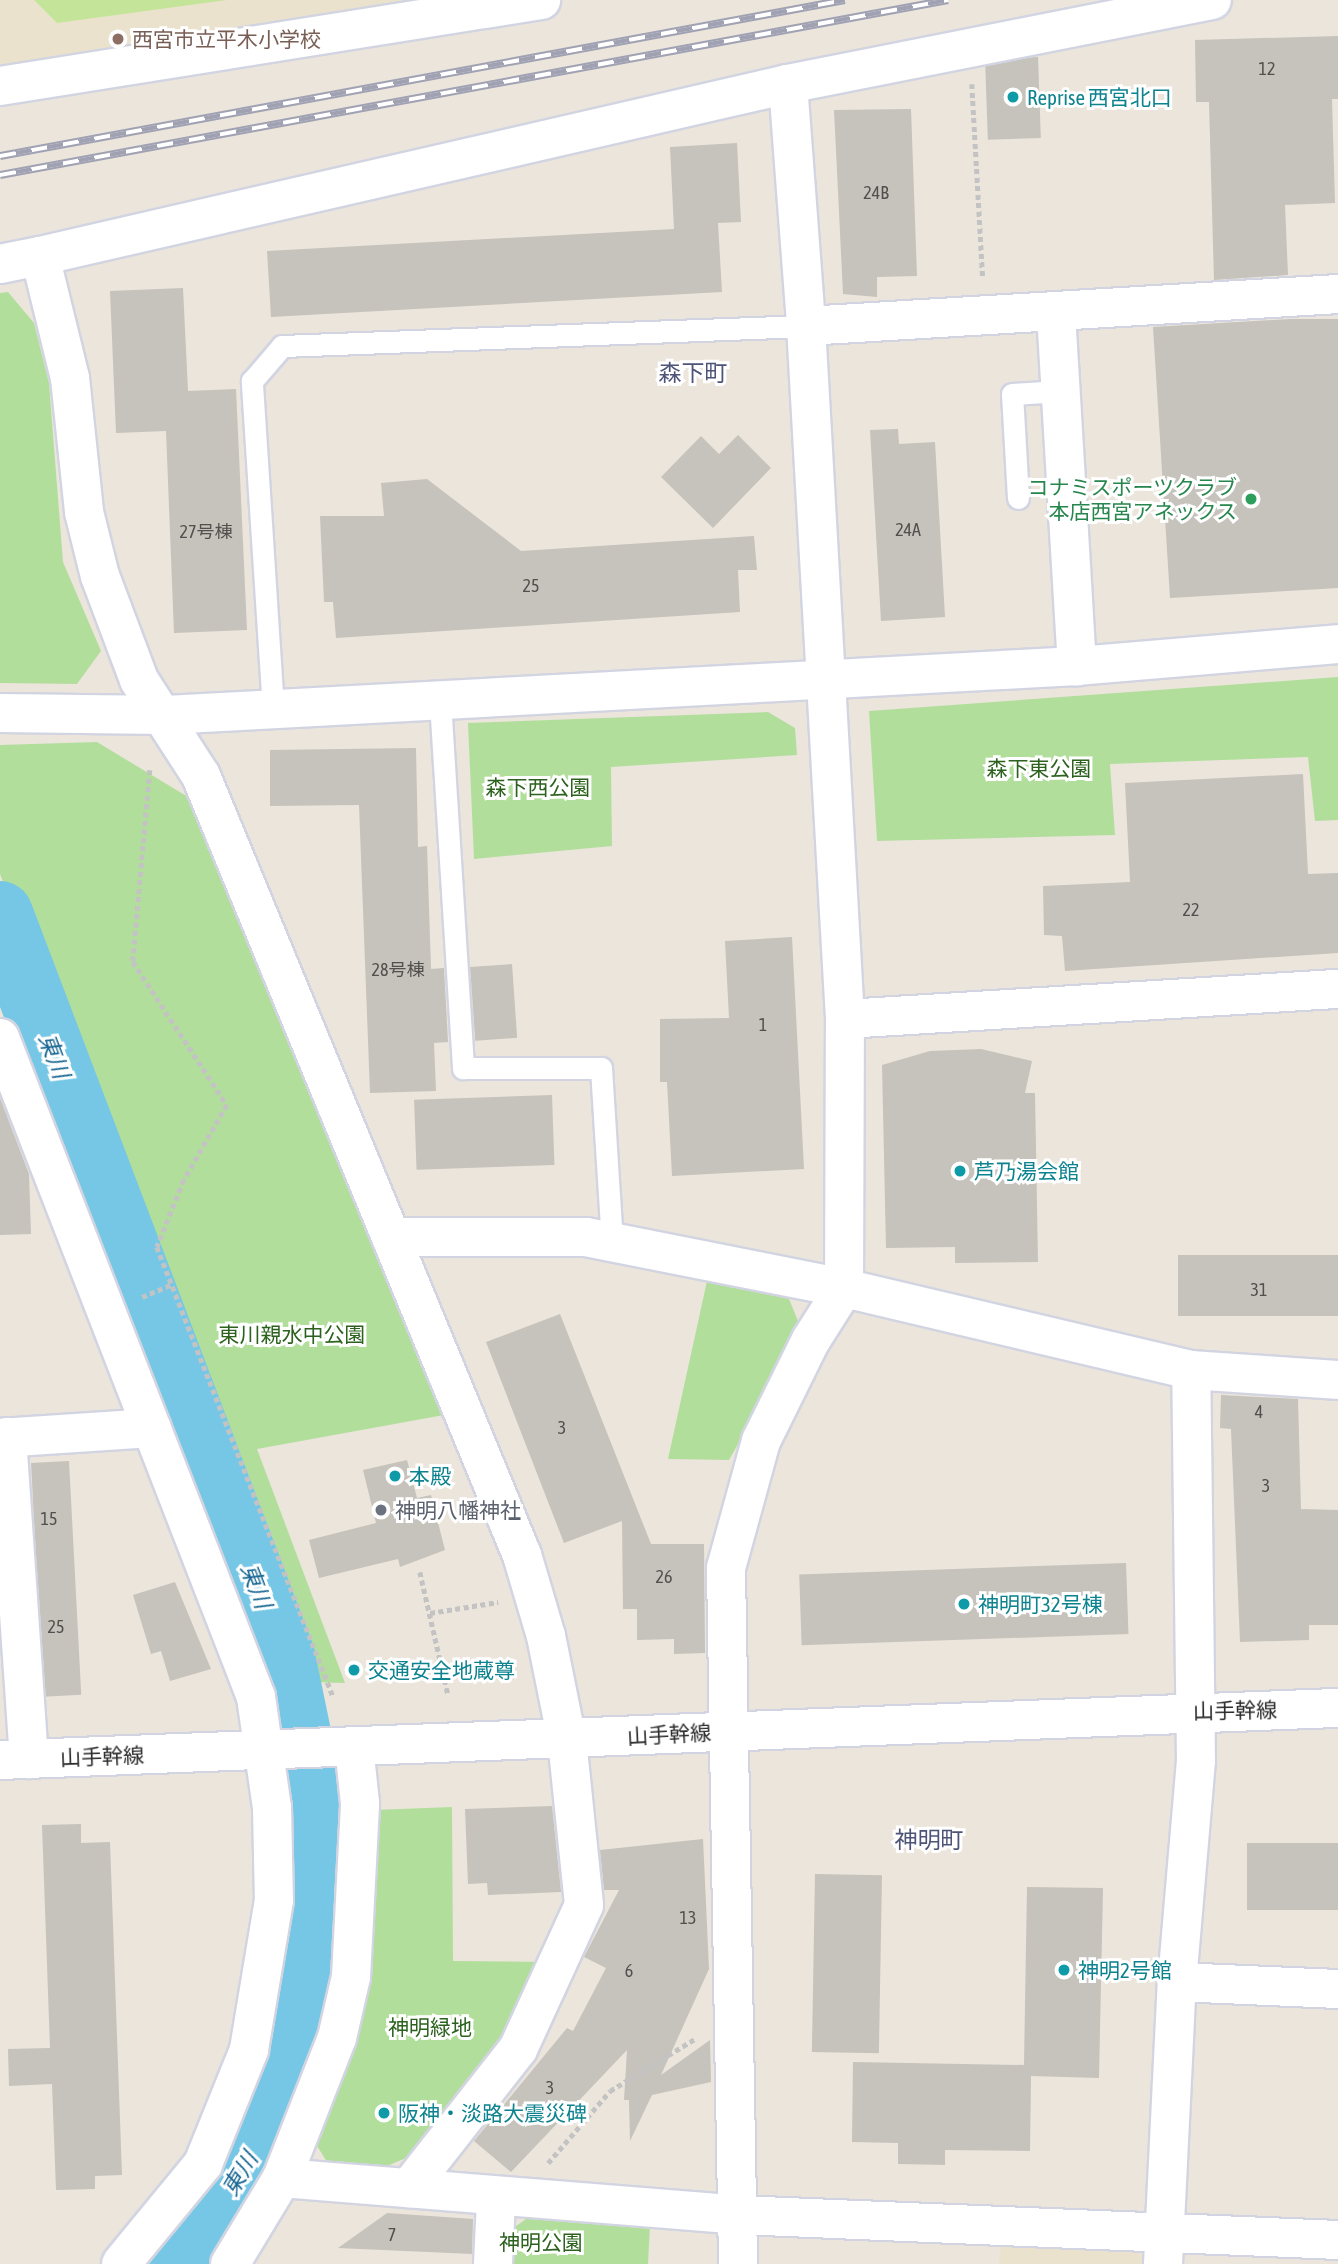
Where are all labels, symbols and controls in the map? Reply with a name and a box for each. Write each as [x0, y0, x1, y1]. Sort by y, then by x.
place label: 西宮市立平木小学校 [132, 26, 321, 52]
marker: 西宮市立平木小学校 [110, 31, 126, 47]
house number: 12 [1259, 58, 1275, 80]
place label: Reprise 西宮北口 [1027, 84, 1172, 110]
marker: Reprise 西宮北口 [1005, 89, 1021, 105]
house number: 24B [863, 182, 889, 204]
district label: 森下町 [659, 359, 727, 387]
place label: コナミスポーツクラブ 本店西宮アネックス [1027, 474, 1237, 524]
marker: コナミスポーツクラブ 本店西宮アネックス [1243, 491, 1259, 507]
house number: 24A [895, 519, 921, 541]
house number: 27号棟 [180, 521, 232, 543]
house number: 25 [523, 575, 539, 597]
park label: 森下東公園 [987, 755, 1091, 781]
park label: 森下西公園 [486, 774, 590, 800]
house number: 22 [1183, 899, 1199, 921]
house number: 28号棟 [372, 959, 424, 981]
house number: 1 [759, 1014, 767, 1036]
water label: 東川 [33, 1030, 75, 1082]
place label: 芦乃湯会館 [974, 1158, 1079, 1184]
marker: 芦乃湯会館 [952, 1163, 968, 1179]
house number: 31 [1251, 1279, 1267, 1301]
park label: 東川親水中公園 [219, 1321, 365, 1347]
house number: 4 [1255, 1401, 1263, 1423]
house number: 3 [558, 1417, 566, 1439]
place label: 本殿 [409, 1463, 451, 1489]
marker: 本殿 [387, 1468, 403, 1484]
house number: 3 [1262, 1475, 1270, 1497]
place label: 神明八幡神社 [395, 1497, 521, 1523]
marker: 神明八幡神社 [373, 1502, 389, 1518]
house number: 15 [41, 1508, 57, 1530]
water label: 東川 [235, 1560, 277, 1612]
house number: 26 [656, 1566, 672, 1588]
place label: 神明町32号棟 [978, 1591, 1103, 1617]
marker: 神明町32号棟 [956, 1596, 972, 1612]
house number: 25 [48, 1616, 64, 1638]
place label: 交通安全地蔵尊 [368, 1657, 515, 1683]
marker: 交通安全地蔵尊 [346, 1662, 362, 1678]
street label: 山手幹線 [1193, 1697, 1277, 1723]
street label: 山手幹線 [626, 1719, 712, 1749]
street label: 山手幹線 [60, 1742, 144, 1770]
district label: 神明町 [895, 1826, 963, 1854]
house number: 13 [680, 1907, 696, 1929]
place label: 神明2号館 [1078, 1957, 1172, 1983]
house number: 6 [625, 1960, 633, 1982]
marker: 神明2号館 [1056, 1962, 1072, 1978]
park label: 神明緑地 [388, 2014, 472, 2040]
house number: 3 [546, 2077, 554, 2099]
place label: 阪神・淡路大震災碑 [398, 2100, 587, 2126]
marker: 阪神・淡路大震災碑 [376, 2105, 392, 2121]
water label: 東川 [216, 2147, 264, 2201]
house number: 7 [388, 2224, 396, 2246]
park label: 神明公園 [499, 2229, 583, 2255]

